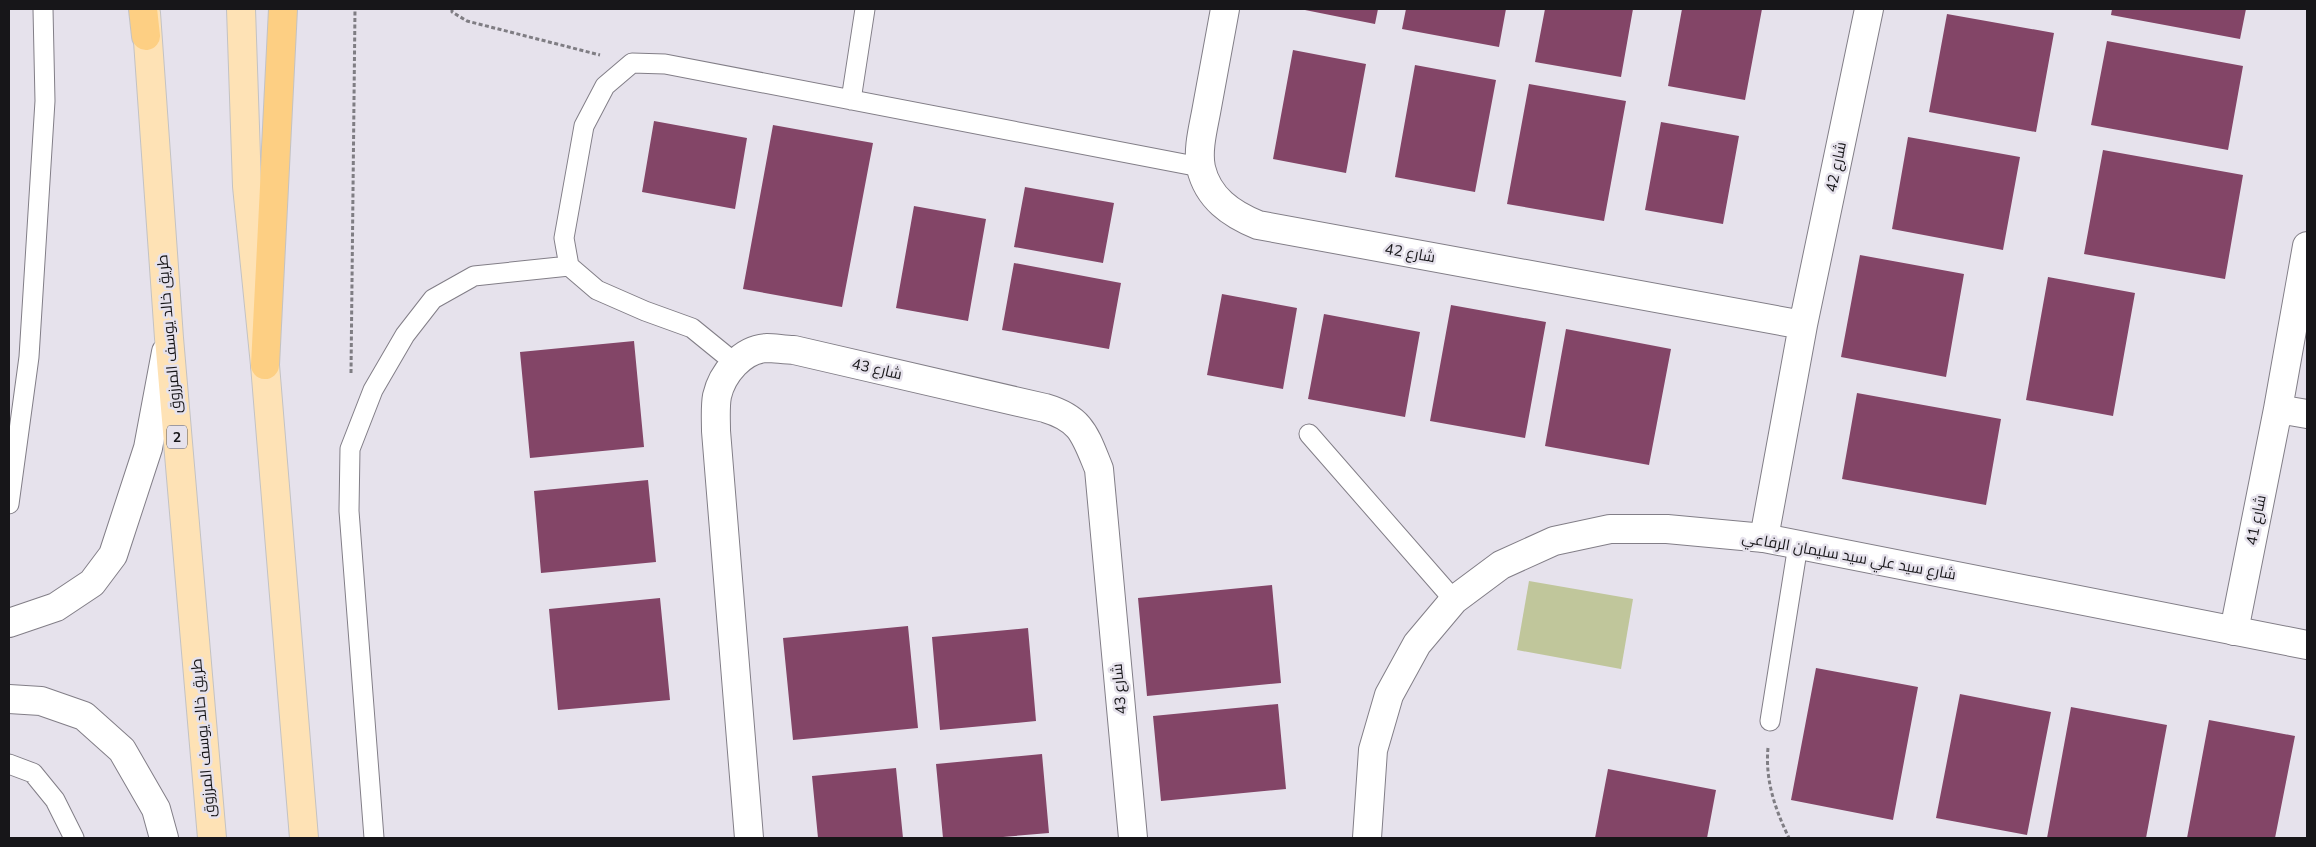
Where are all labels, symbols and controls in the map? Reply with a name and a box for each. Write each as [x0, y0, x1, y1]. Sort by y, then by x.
street label: شارع 42 [1821, 140, 1852, 194]
street label: شارع 42 [1383, 239, 1437, 268]
street label: طريق خالد يوسف المرزوق [152, 254, 186, 414]
street label: شارع 43 [850, 354, 904, 385]
road number: 2 [167, 426, 187, 448]
street label: شارع 41 [2241, 493, 2272, 547]
street label: شارع سيد علي سيد سليمان الرفاعي [1740, 527, 1958, 587]
street label: طريق خالد يوسف المرزوق [186, 658, 220, 818]
street label: شارع 43 [1107, 663, 1132, 715]

